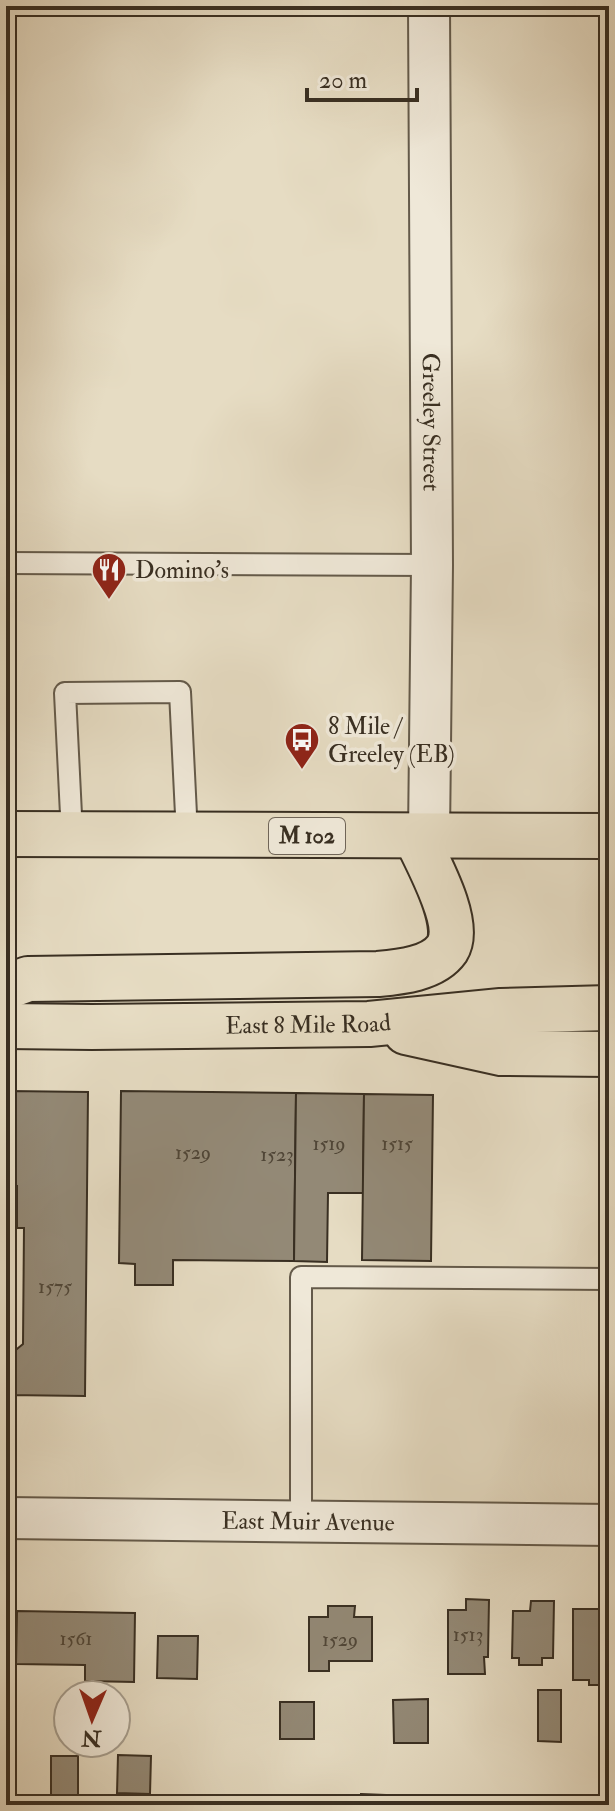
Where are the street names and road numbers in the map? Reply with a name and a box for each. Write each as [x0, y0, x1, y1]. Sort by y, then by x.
street label: Greeley Street [415, 353, 447, 492]
road number: M 102 [269, 818, 345, 854]
street label: East 8 Mile Road [225, 1006, 392, 1041]
street label: East Muir Avenue [221, 1505, 395, 1538]

